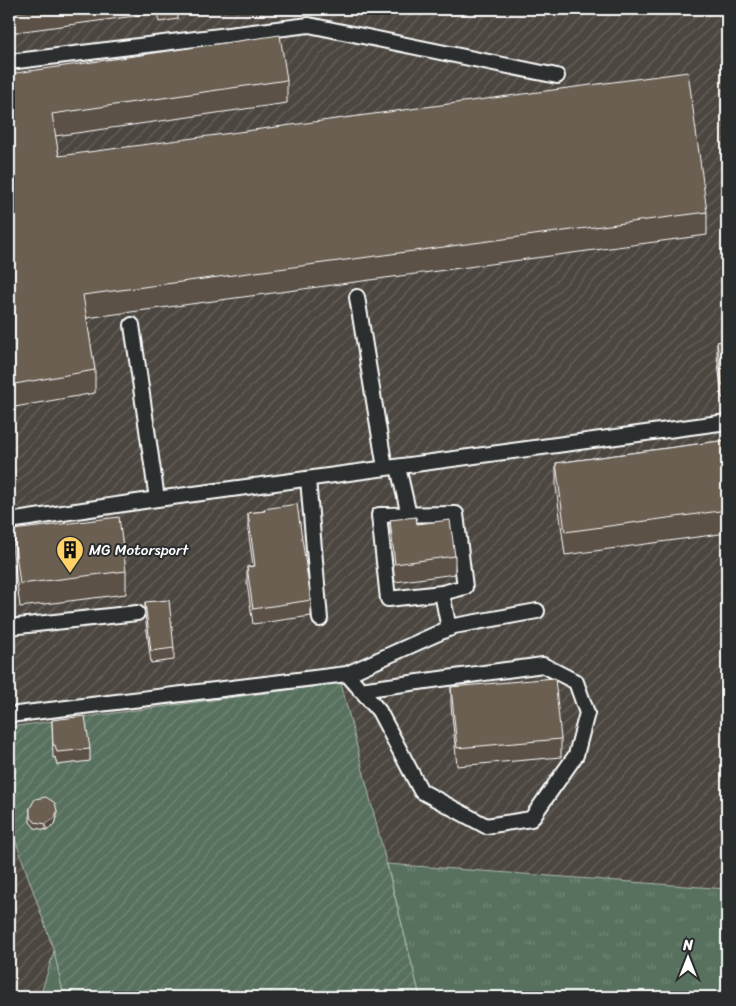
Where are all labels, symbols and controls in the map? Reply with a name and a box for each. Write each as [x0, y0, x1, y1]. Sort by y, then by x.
building icon: MG Motorsport [55, 535, 85, 574]
place label: MG Motorsport [89, 537, 189, 563]
text: N [682, 933, 693, 958]
north arrow [664, 934, 714, 984]

